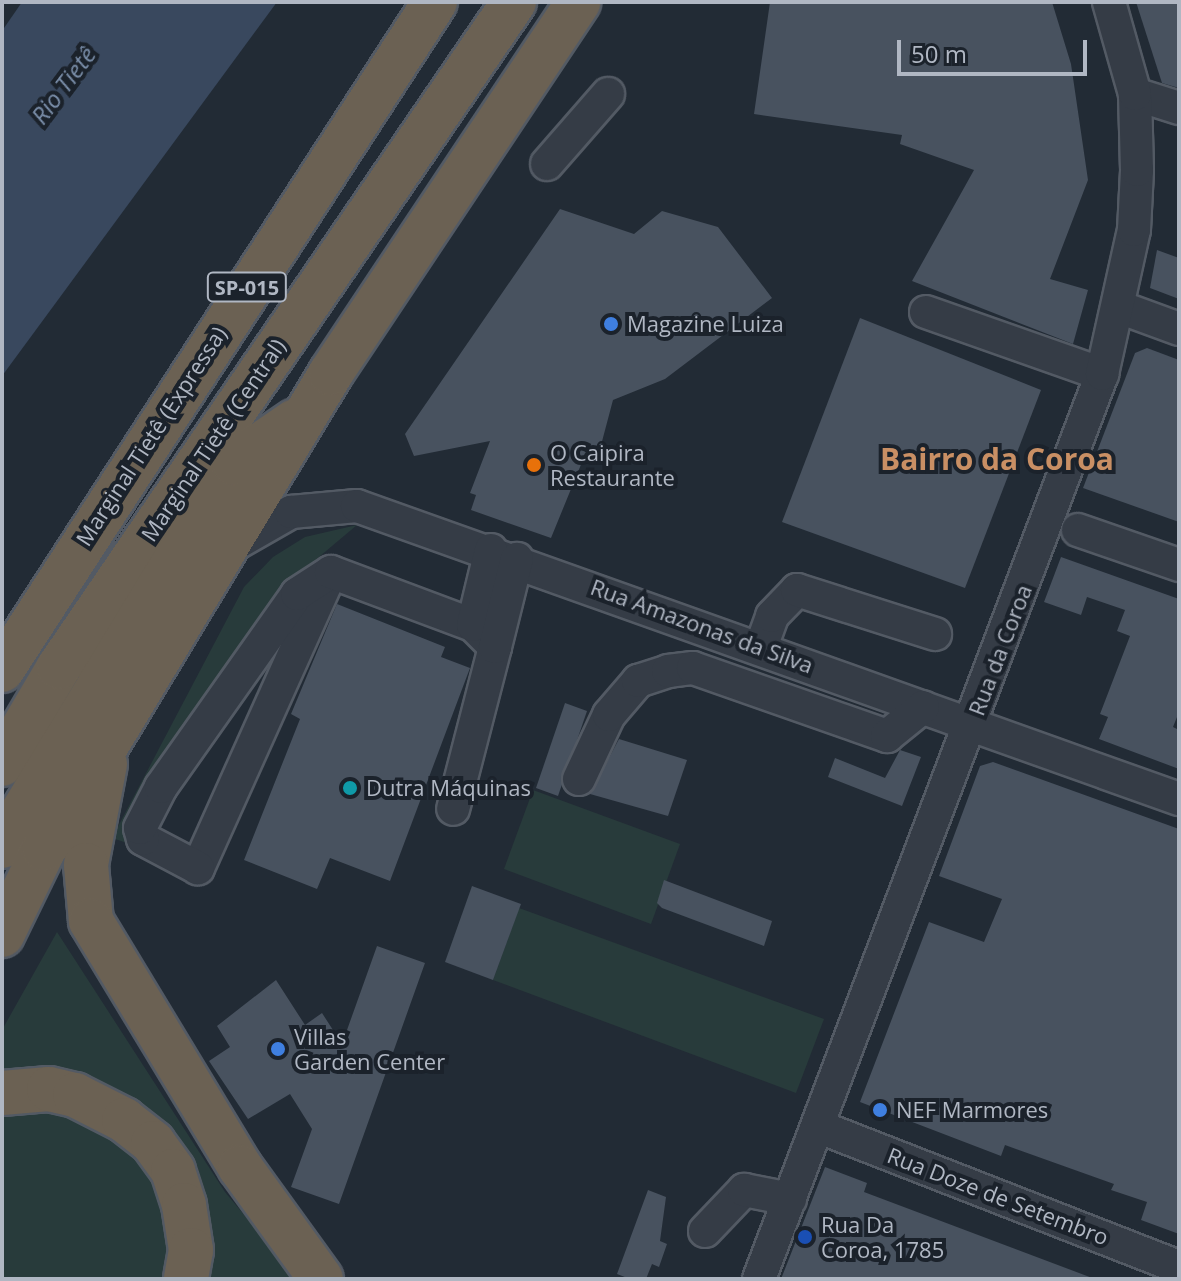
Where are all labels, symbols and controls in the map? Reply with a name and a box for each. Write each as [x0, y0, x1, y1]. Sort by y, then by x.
scale bar [901, 24, 1091, 74]
text: 50 m [911, 37, 967, 70]
water label: Rio Tietê [25, 41, 101, 129]
road number: SP-015 [205, 271, 289, 303]
place label: Magazine Luiza [627, 311, 784, 337]
marker: Magazine Luiza [602, 315, 620, 333]
street label: Marginal Tietê (Expressa) [70, 321, 232, 551]
street label: Marginal Tietê (Central) [135, 334, 291, 546]
place label: O Caipira Restaurante [550, 439, 675, 490]
district label: Bairro da Coroa [880, 441, 1114, 477]
marker: O Caipira Restaurante [525, 456, 543, 474]
street label: Rua Amazonas da Silva [587, 573, 817, 679]
street label: Rua da Coroa [963, 581, 1037, 719]
place label: Dutra Máquinas [366, 775, 531, 801]
marker: Dutra Máquinas [341, 779, 359, 797]
place label: Villas Garden Center [294, 1023, 445, 1074]
marker: Villas Garden Center [269, 1040, 287, 1058]
place label: NEF Marmores [896, 1097, 1048, 1123]
marker: NEF Marmores [871, 1101, 889, 1119]
street label: Rua Doze de Setembro [884, 1142, 1112, 1250]
place label: Rua Da Coroa, 1785 [821, 1211, 944, 1262]
marker: Rua Da Coroa, 1785 [796, 1228, 814, 1246]

